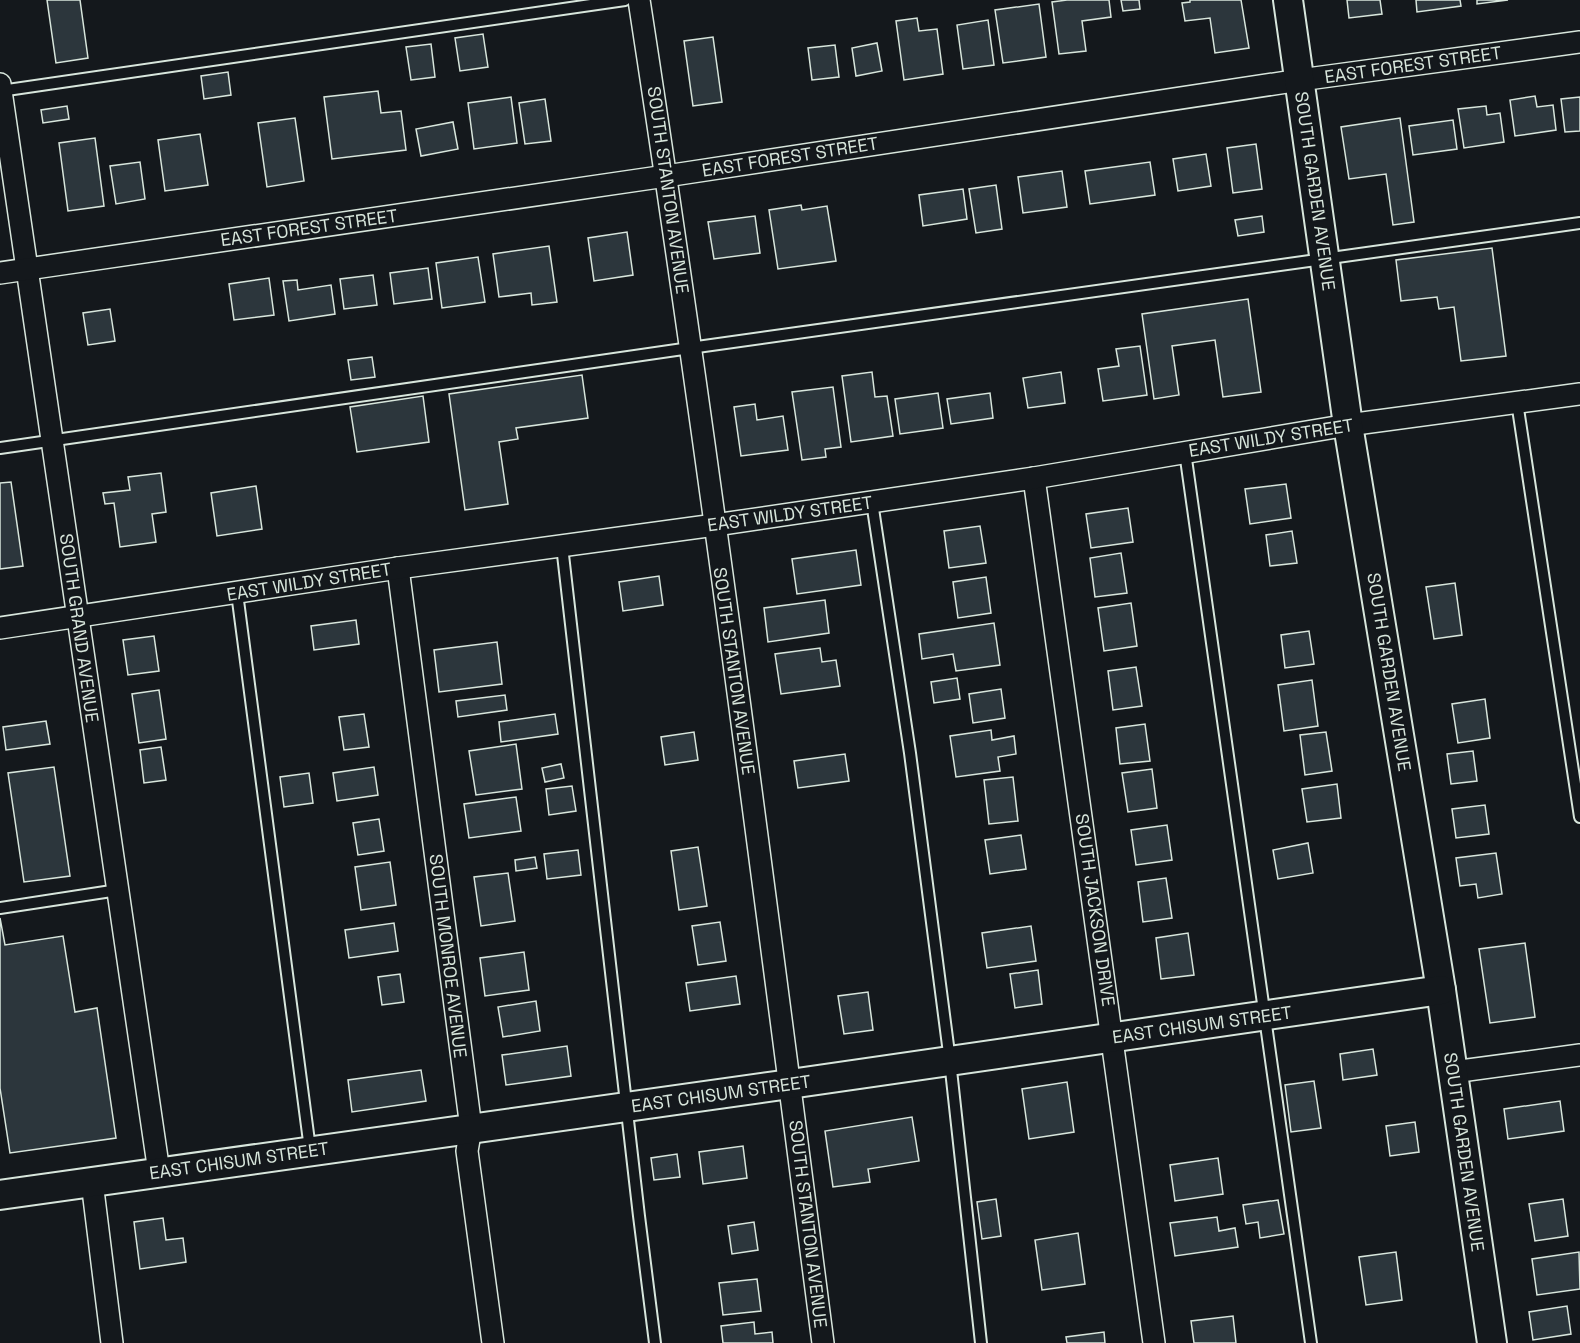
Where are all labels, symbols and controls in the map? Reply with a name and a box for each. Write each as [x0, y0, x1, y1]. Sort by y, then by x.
street label: EAST FOREST STREET [1323, 41, 1503, 88]
street label: SOUTH STANTON AVENUE [643, 85, 694, 295]
street label: SOUTH GARDEN AVENUE [1290, 90, 1341, 292]
street label: EAST FOREST STREET [700, 131, 880, 182]
street label: EAST FOREST STREET [219, 204, 399, 251]
street label: EAST WILDY STREET [1187, 413, 1355, 462]
street label: EAST WILDY STREET [706, 490, 874, 536]
street label: SOUTH GRAND AVENUE [55, 532, 104, 724]
street label: EAST WILDY STREET [225, 557, 393, 606]
street label: SOUTH STANTON AVENUE [709, 566, 760, 776]
street label: SOUTH GARDEN AVENUE [1362, 571, 1417, 773]
street label: SOUTH JACKSON DRIVE [1071, 812, 1120, 1008]
street label: SOUTH MONROE AVENUE [425, 853, 472, 1059]
street label: EAST CHISUM STREET [1111, 1000, 1294, 1048]
street label: SOUTH GARDEN AVENUE [1439, 1051, 1490, 1253]
street label: EAST CHISUM STREET [630, 1069, 813, 1117]
street label: SOUTH STANTON AVENUE [784, 1119, 833, 1329]
street label: EAST CHISUM STREET [148, 1136, 331, 1184]

